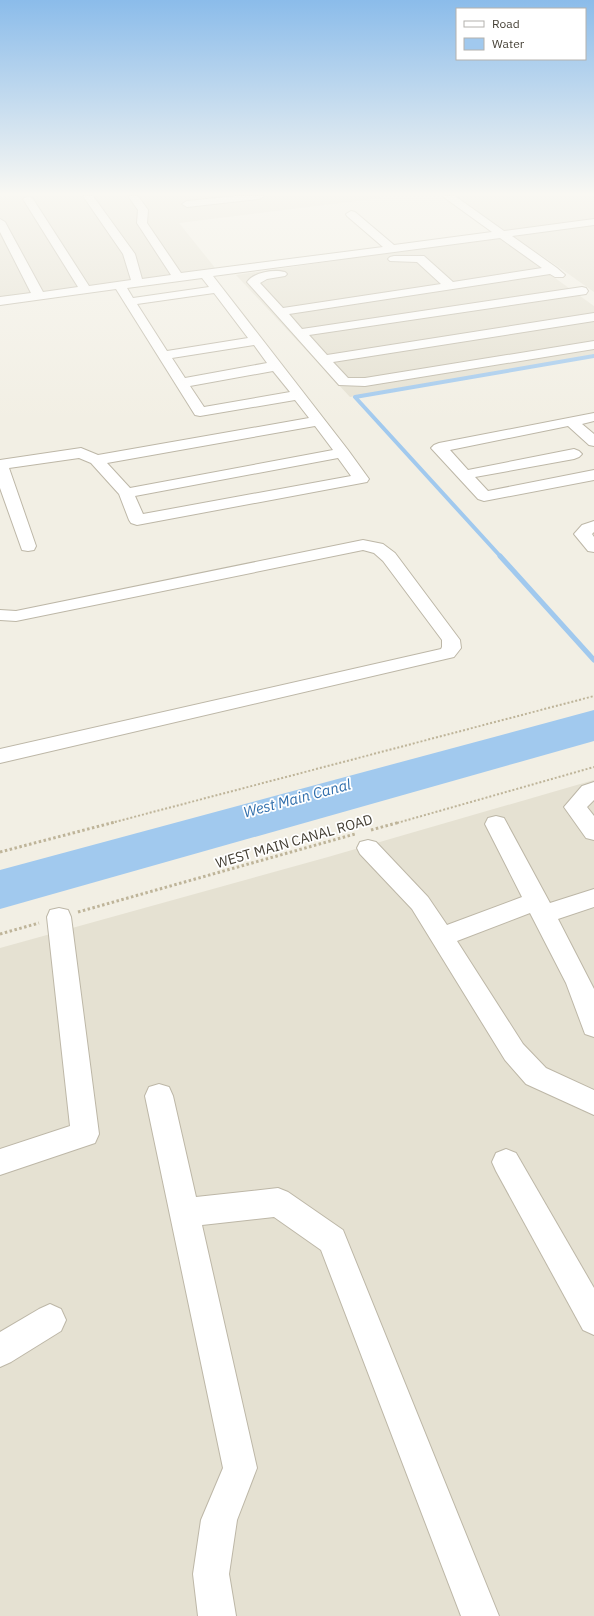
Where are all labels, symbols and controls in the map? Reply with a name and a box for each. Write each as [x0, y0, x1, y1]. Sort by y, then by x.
legend [456, 8, 586, 60]
text: Road [492, 16, 520, 31]
text: Water [492, 36, 525, 51]
water label: West Main Canal [241, 774, 353, 822]
street label: WEST MAIN CANAL ROAD [213, 810, 375, 872]

